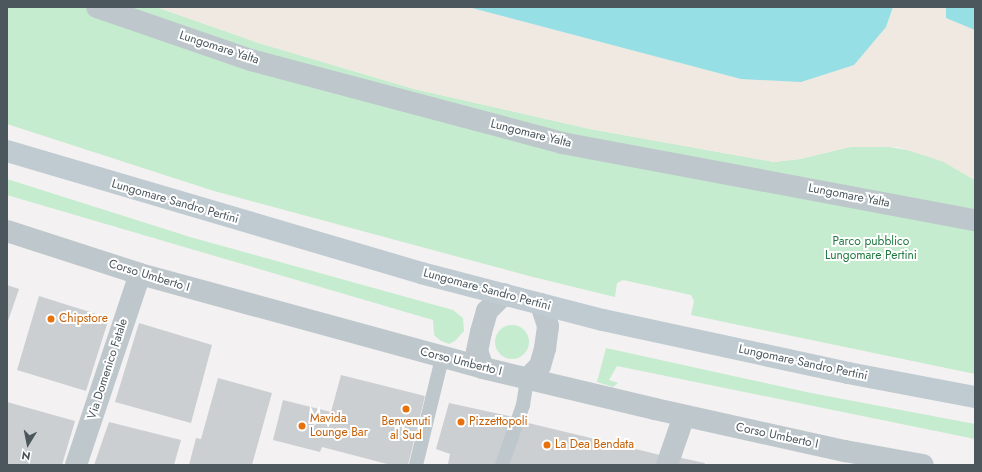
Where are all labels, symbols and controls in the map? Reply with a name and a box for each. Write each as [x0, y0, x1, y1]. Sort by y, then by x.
street label: Lungomare Yalta [177, 28, 261, 68]
street label: Lungomare Yalta [489, 117, 573, 151]
street label: Lungomare Sandro Pertini [110, 177, 240, 227]
street label: Lungomare Yalta [807, 181, 891, 211]
park label: Parco pubblico Lungomare Pertini [825, 235, 917, 263]
street label: Corso Umberto I [107, 257, 191, 295]
street label: Lungomare Sandro Pertini [422, 266, 552, 314]
place label: Chipstore [59, 312, 108, 326]
marker: Chipstore [46, 314, 56, 324]
street label: Via Domenico Fatale [85, 317, 131, 421]
street label: Lungomare Sandro Pertini [737, 342, 869, 384]
street label: Corso Umberto I [419, 345, 503, 379]
marker: Benvenuti al Sud [401, 404, 411, 414]
place label: Mavida Lounge Bar [310, 412, 368, 440]
place label: Benvenuti al Sud [382, 415, 430, 443]
place label: Pizzettopoli [469, 415, 528, 429]
marker: Pizzettopoli [456, 417, 466, 427]
street label: Corso Umberto I [734, 420, 820, 452]
marker: Mavida Lounge Bar [297, 421, 307, 431]
north arrow [8, 424, 48, 464]
place label: La Dea Bendata [555, 438, 634, 452]
marker: La Dea Bendata [542, 440, 552, 450]
text: N [20, 447, 32, 464]

